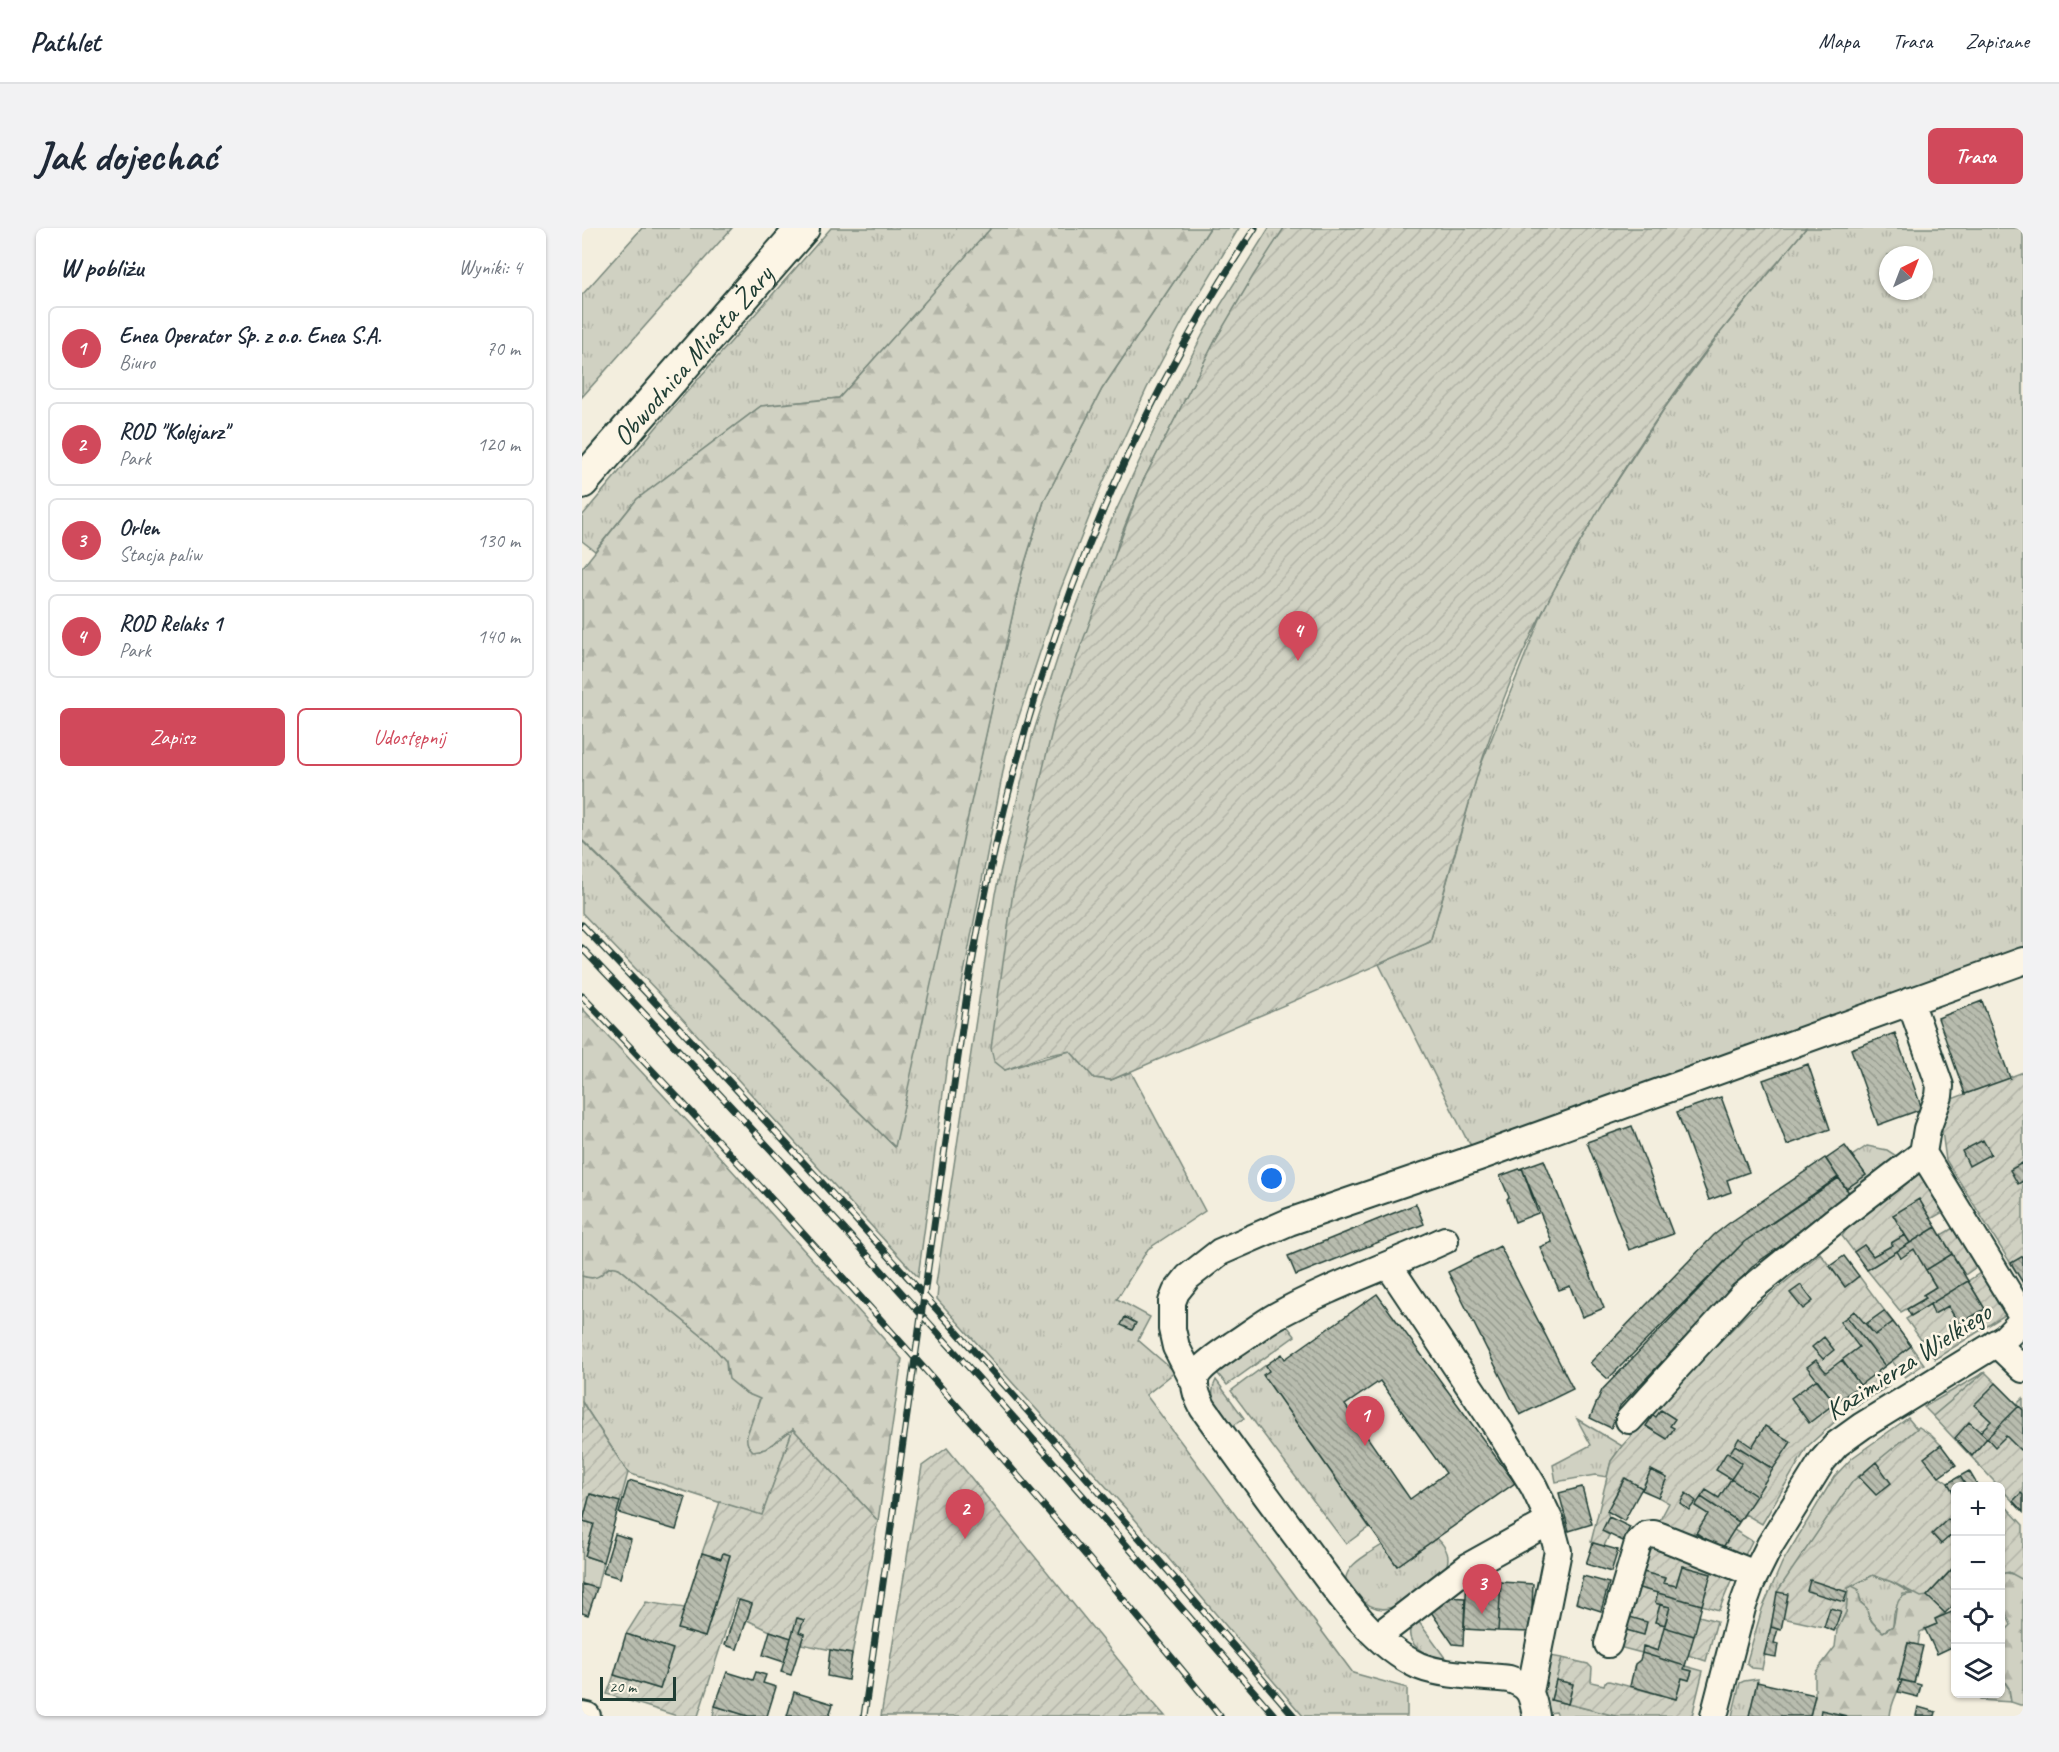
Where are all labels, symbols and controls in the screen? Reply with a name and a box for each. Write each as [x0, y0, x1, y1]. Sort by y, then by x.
text: Pathlet [30, 24, 100, 59]
text: Mapa [1819, 28, 1859, 54]
text: Trasa [1892, 28, 1932, 54]
text: Zapisane [1965, 28, 2029, 54]
button: Trasa [1928, 128, 2023, 184]
text: Jak dojechać [36, 130, 217, 183]
north arrow [1879, 246, 1933, 300]
text: W pobliżu [60, 251, 143, 284]
text: Wyniki: 4 [459, 255, 522, 280]
street label: Obwodnica Miasta Żary [604, 256, 782, 453]
text: Enea Operator Sp. z o.o. Enea S.A. [119, 322, 381, 350]
text: 1 [77, 336, 86, 361]
text: 70 m [486, 336, 520, 361]
text: Biuro [119, 350, 155, 375]
text: ROD "Kolejarz" [119, 418, 229, 446]
text: 2 [77, 432, 86, 457]
text: 120 m [477, 432, 520, 457]
text: Park [119, 446, 151, 471]
text: Orlen [119, 514, 159, 542]
text: 3 [77, 528, 86, 553]
text: 130 m [477, 528, 520, 553]
text: Stacja paliw [119, 542, 202, 567]
text: ROD Relaks 1 [119, 610, 223, 638]
pin: 4 [1278, 612, 1318, 661]
text: 4 [77, 624, 86, 649]
text: 140 m [477, 624, 520, 649]
text: Park [119, 638, 151, 663]
button: Zapisz [60, 708, 285, 766]
button: Udostępnij [297, 708, 522, 766]
your location [1257, 1164, 1286, 1193]
street label: Kazimierza Wielkiego [1818, 1293, 1999, 1428]
pin: 1 [1346, 1396, 1384, 1446]
map controls [1951, 1482, 2005, 1698]
button: + [1951, 1482, 2005, 1536]
pin: 2 [946, 1490, 985, 1539]
button: − [1951, 1536, 2005, 1590]
pin: 3 [1462, 1564, 1502, 1614]
button: locate [1951, 1590, 2005, 1644]
button: layers [1951, 1644, 2005, 1698]
scale bar [600, 1674, 676, 1702]
text: 20 m [609, 1677, 636, 1697]

